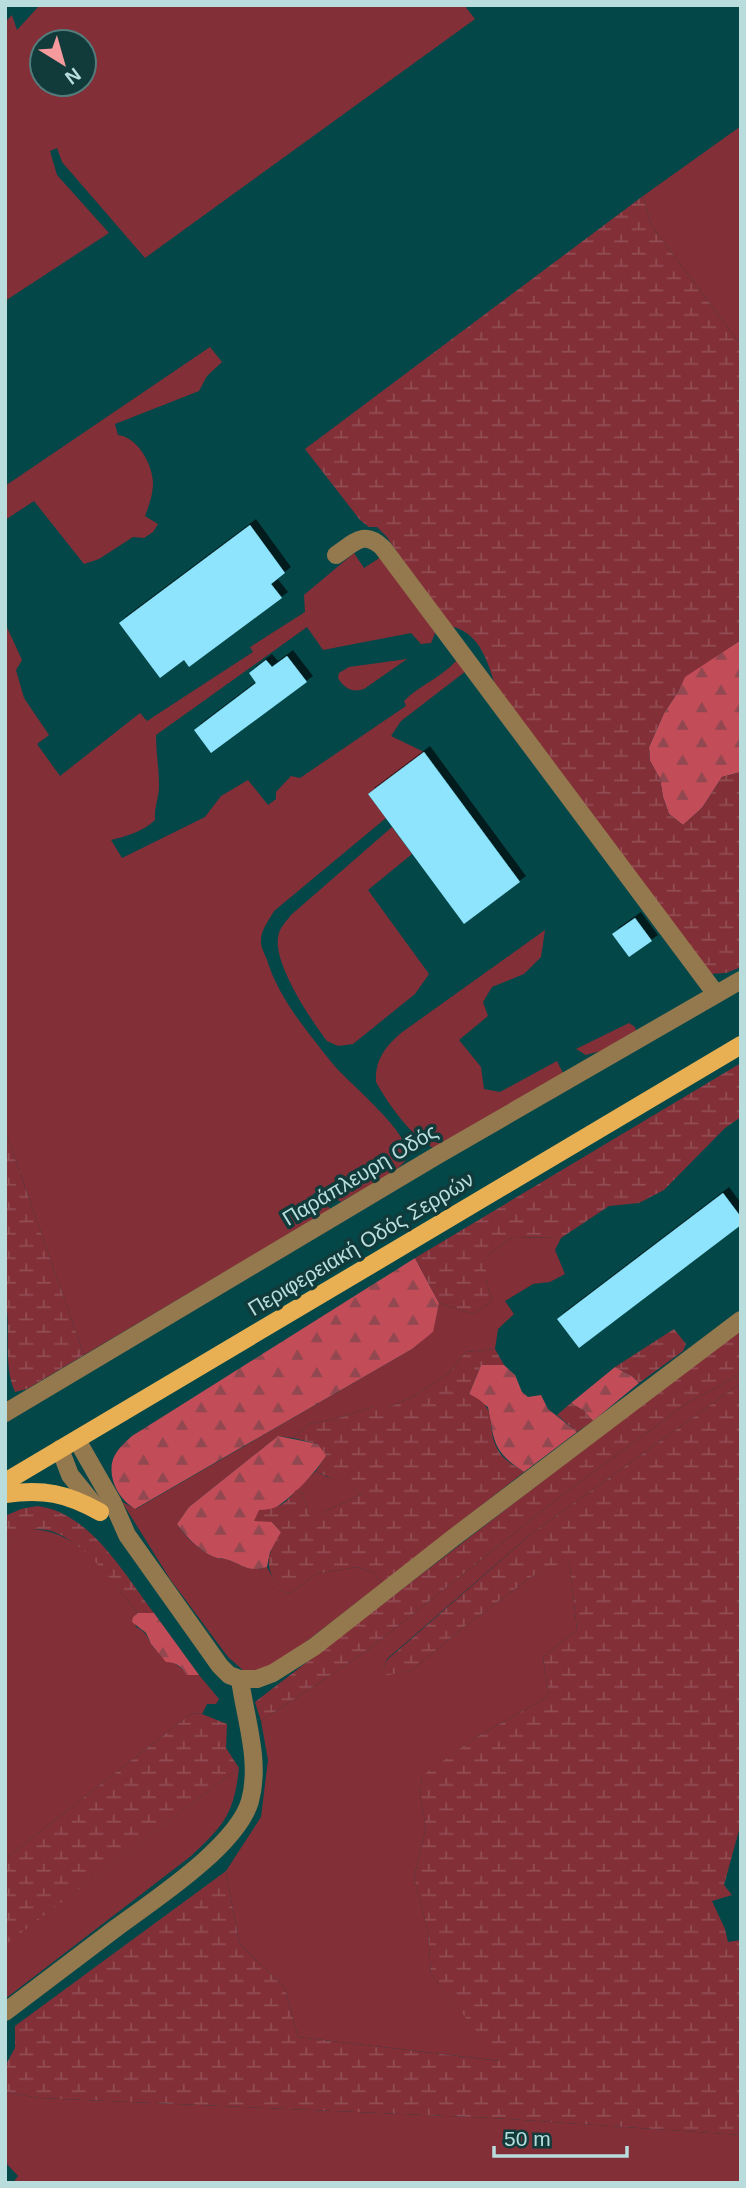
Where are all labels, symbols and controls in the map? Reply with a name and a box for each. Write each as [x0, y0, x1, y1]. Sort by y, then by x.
north arrow [28, 28, 98, 98]
text: N [61, 64, 85, 89]
street label: Παράπλευρη Οδός [278, 1119, 441, 1230]
street label: Περιφερειακή Οδός Σερρών [244, 1167, 478, 1320]
scale bar [494, 2114, 627, 2158]
text: 50 m [504, 2127, 551, 2150]

